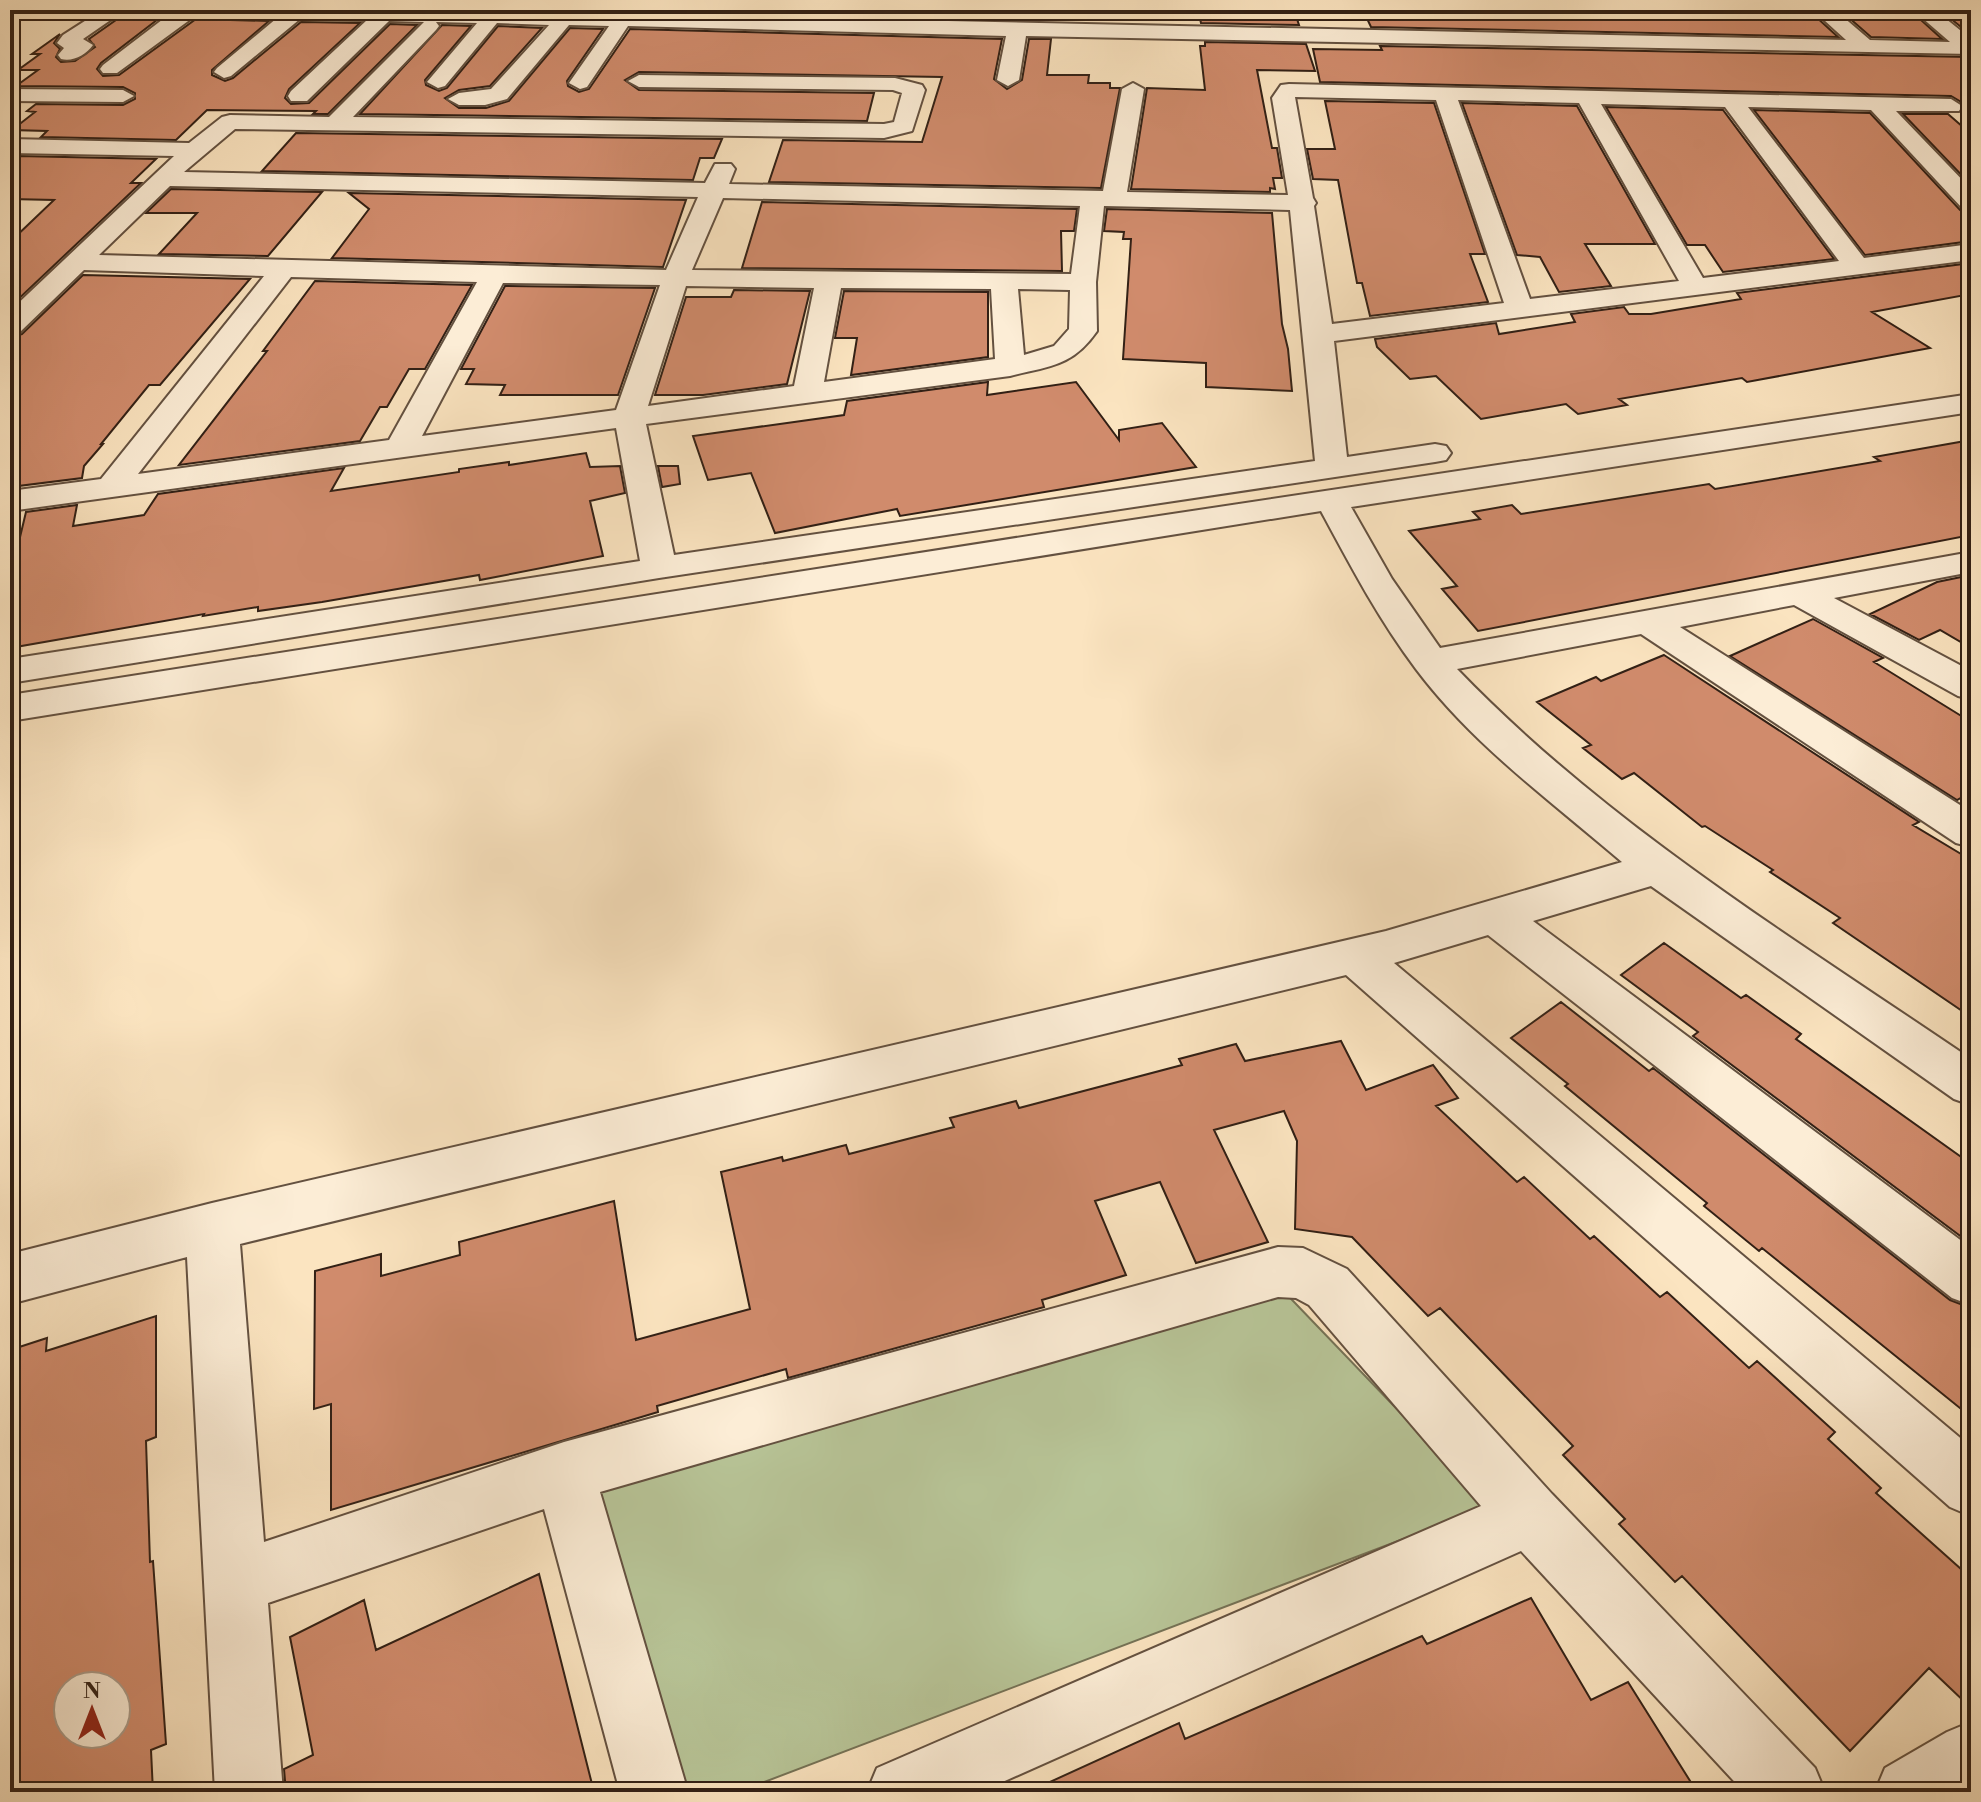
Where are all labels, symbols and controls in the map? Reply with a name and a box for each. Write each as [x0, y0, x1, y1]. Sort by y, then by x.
north arrow [52, 1670, 132, 1750]
text: N [83, 1678, 101, 1705]

